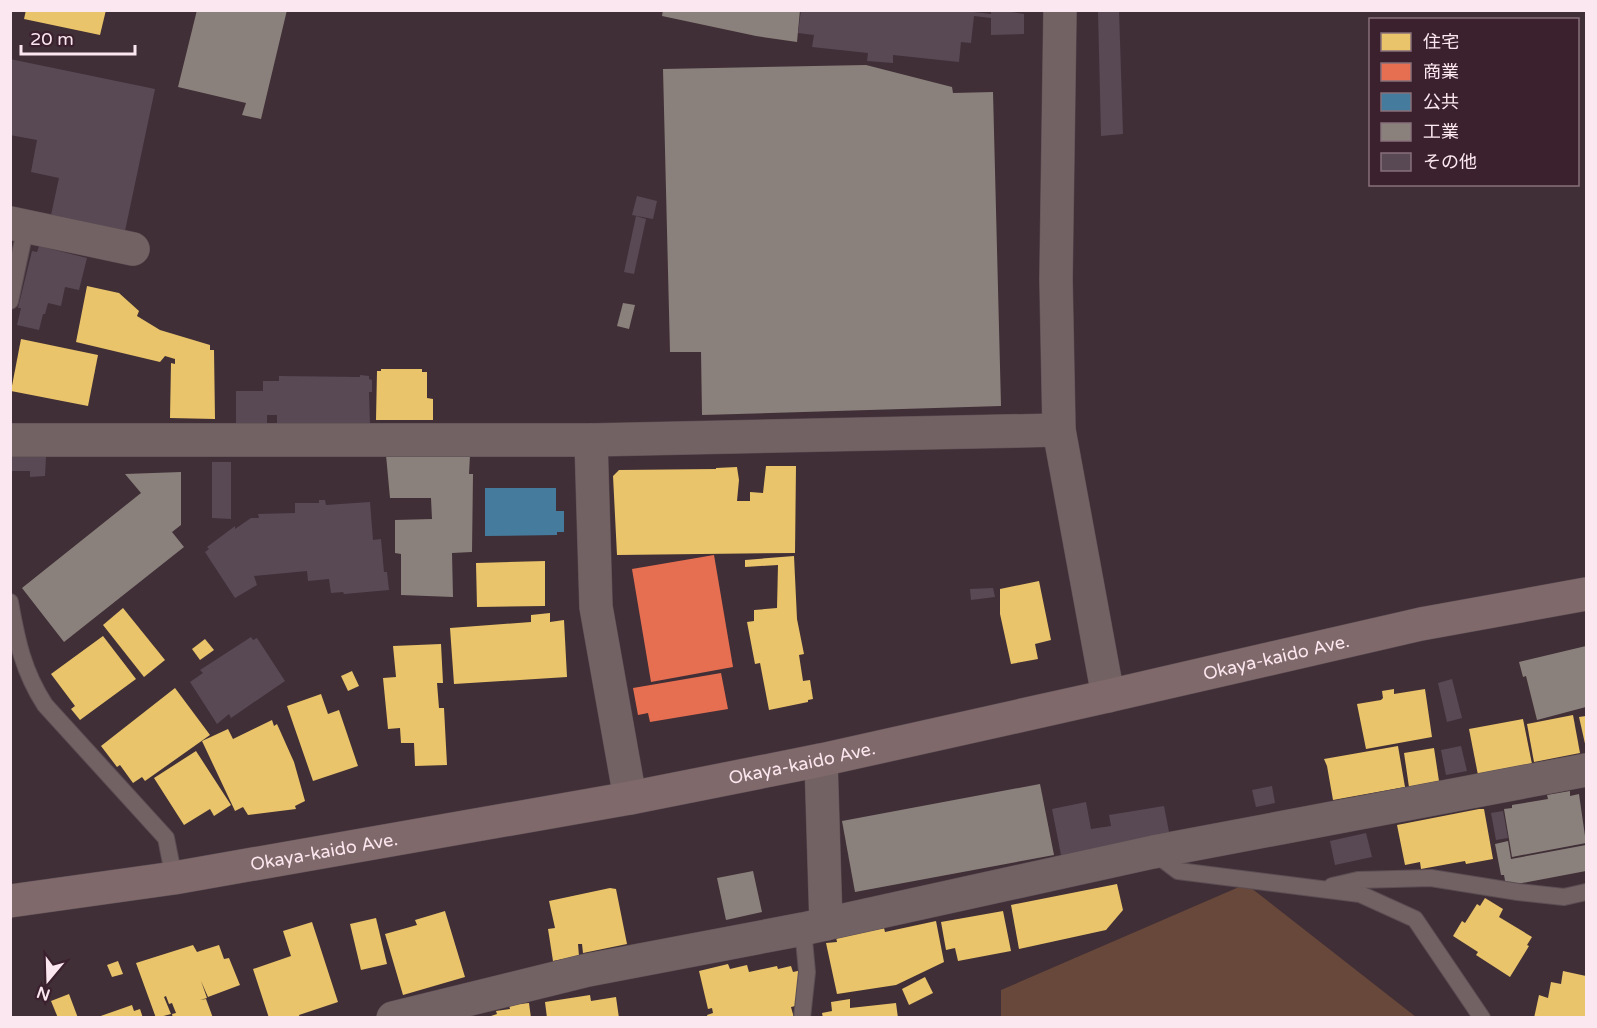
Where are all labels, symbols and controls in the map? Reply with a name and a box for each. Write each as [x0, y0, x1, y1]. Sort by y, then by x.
scale bar [21, 18, 135, 56]
legend [1369, 18, 1579, 186]
text: 20 m [30, 28, 74, 50]
text: 住宅 [1423, 31, 1459, 53]
text: 商業 [1423, 61, 1459, 83]
text: 公共 [1423, 91, 1459, 113]
text: 工業 [1423, 121, 1459, 143]
text: その他 [1423, 151, 1477, 173]
street label: Okaya-kaido Ave. [1201, 630, 1352, 685]
street label: Okaya-kaido Ave. [727, 737, 877, 789]
street label: Okaya-kaido Ave. [249, 828, 400, 875]
north arrow [18, 950, 78, 1010]
text: N [34, 982, 53, 1005]

